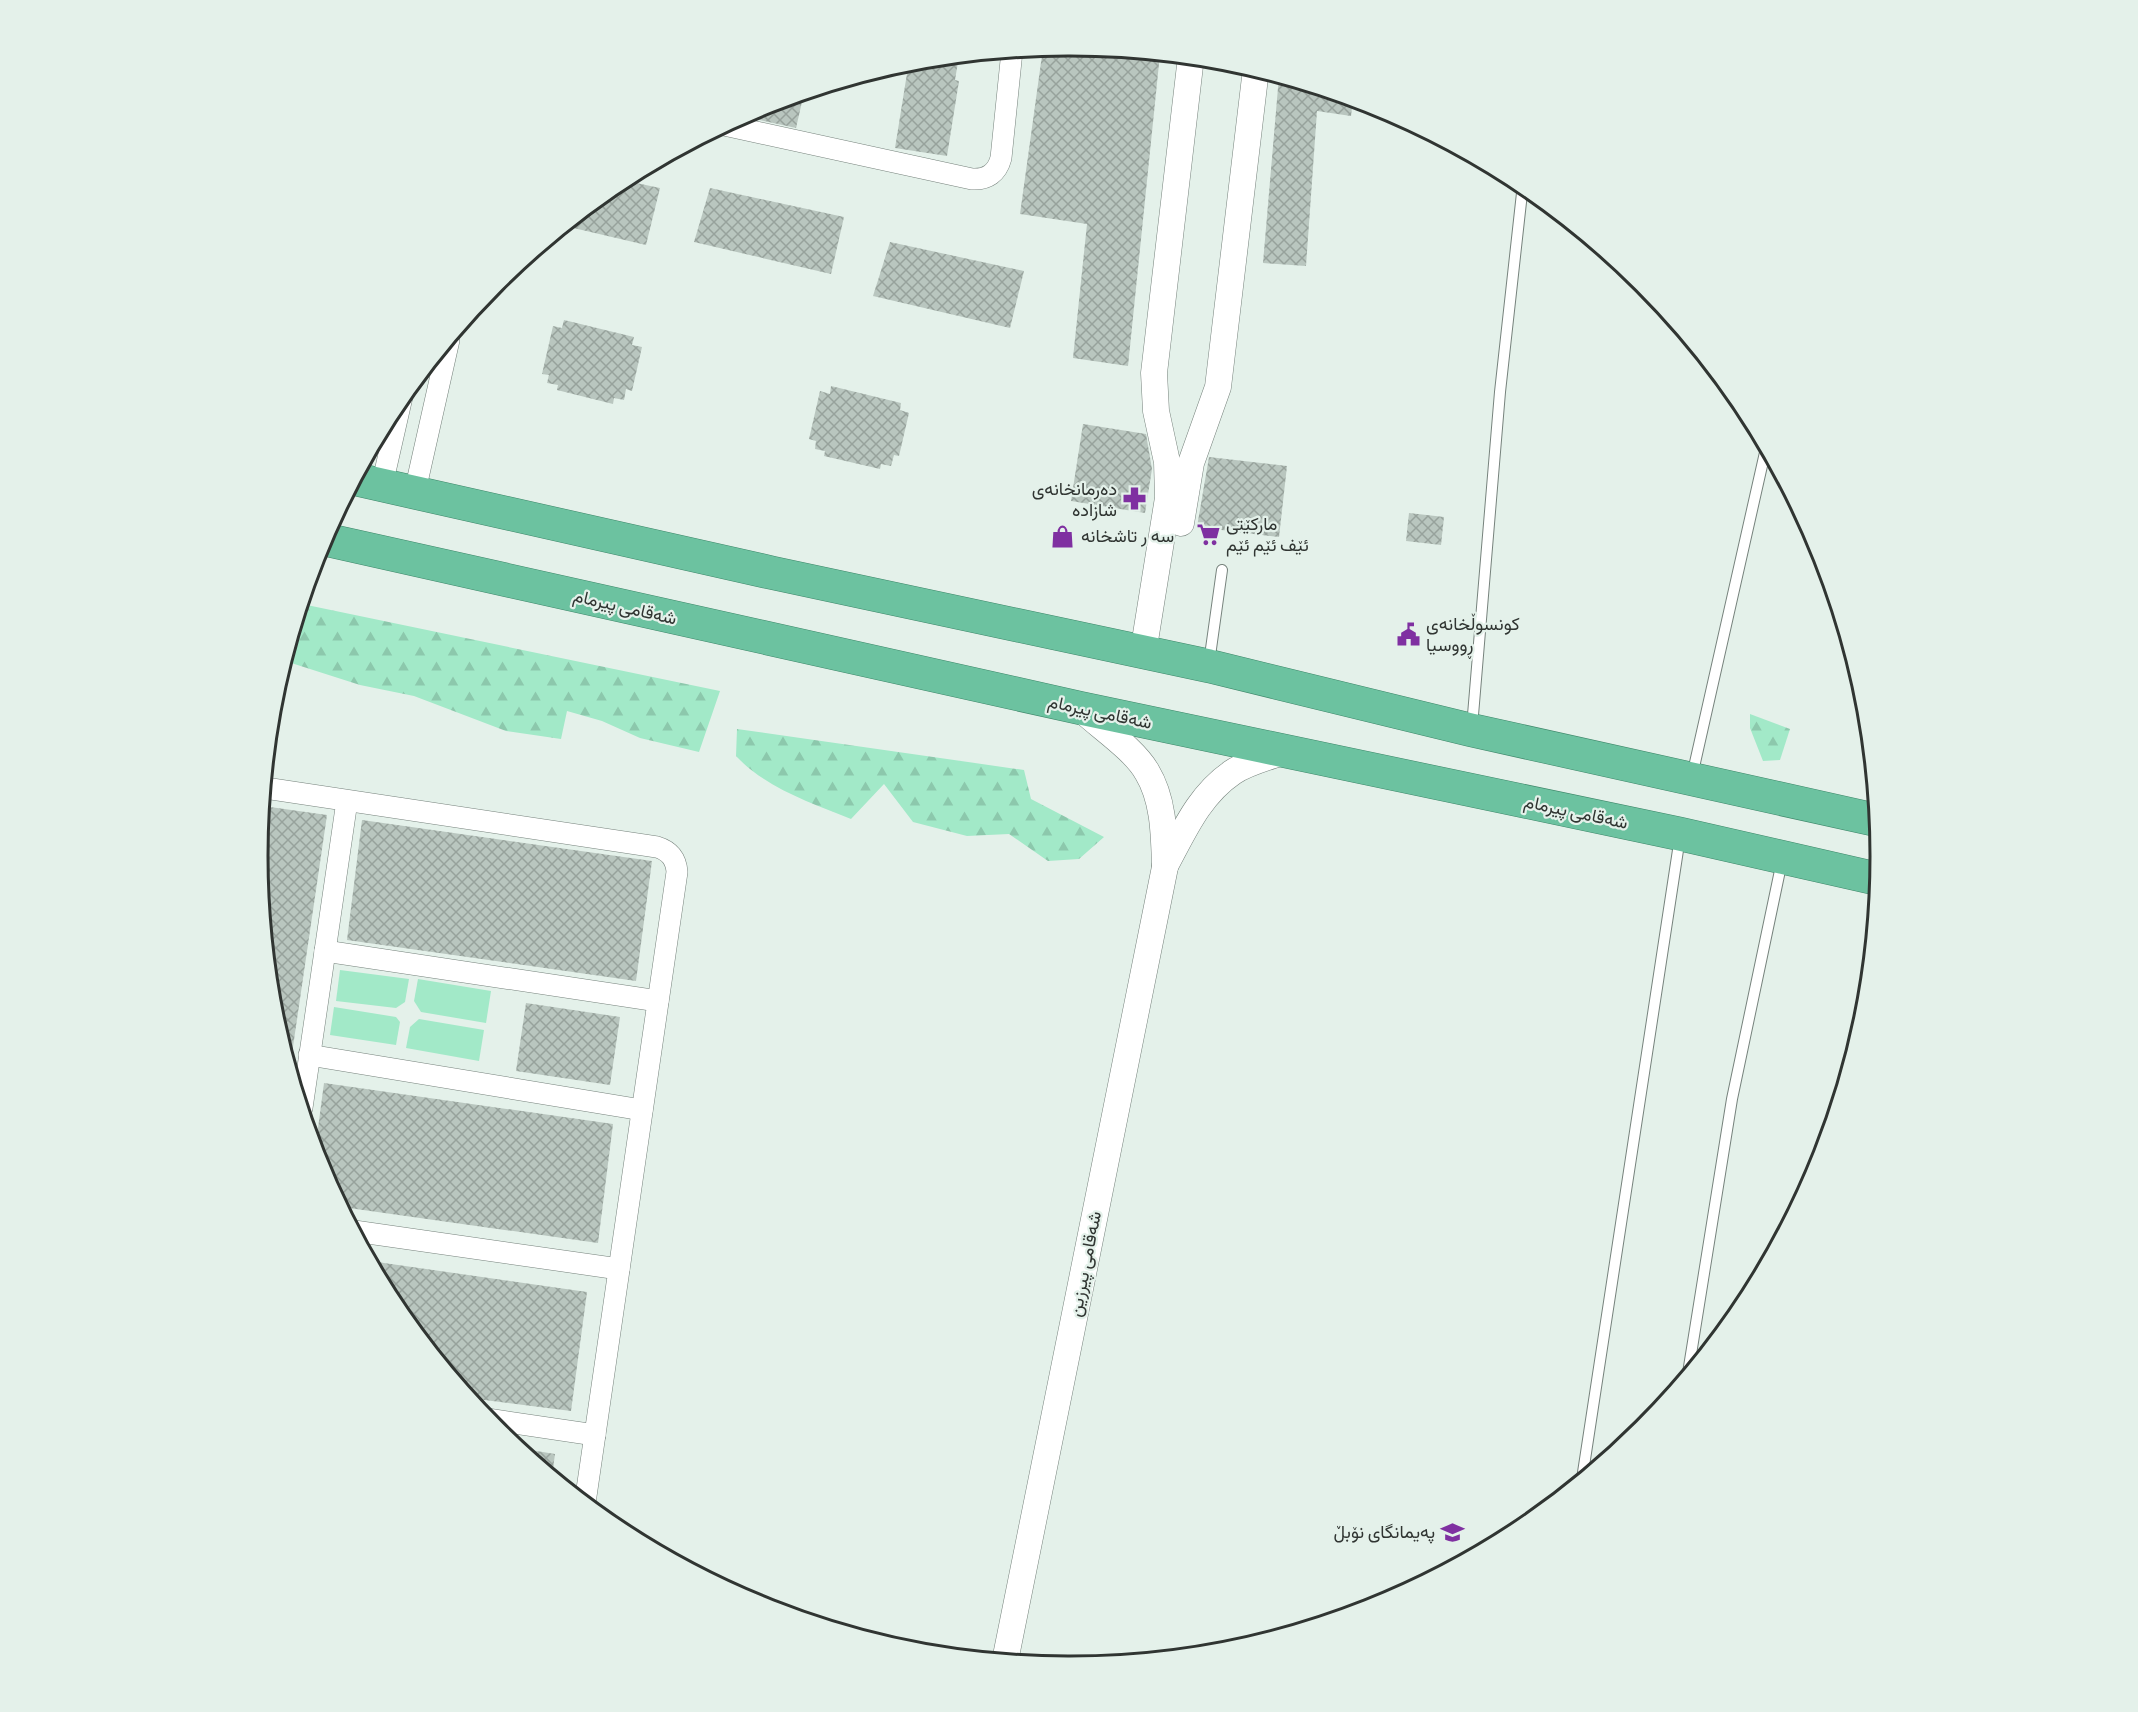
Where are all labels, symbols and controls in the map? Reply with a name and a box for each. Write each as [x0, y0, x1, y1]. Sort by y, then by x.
place label: دەرمانخانەی شازادە [1032, 478, 1117, 521]
pharmacy icon: دەرمانخانەی شازادە [1122, 486, 1148, 512]
place label: مارکێتی ئێف ئێم ئێم [1226, 513, 1309, 557]
supermarket icon: مارکێتی ئێف ئێم ئێم [1195, 521, 1221, 547]
shop icon: سه ر تاشخانه [1050, 523, 1076, 549]
place label: سه ر تاشخانه [1081, 525, 1174, 547]
street label: شەقامی پیرمام [571, 584, 679, 631]
place label: کونسوڵخانەی ڕووسیا [1426, 613, 1520, 659]
public building icon: کونسوڵخانەی ڕووسیا [1395, 621, 1421, 647]
street label: شەقامی پیرمام [1046, 690, 1154, 735]
street label: شەقامی پیرمام [1522, 790, 1630, 835]
street label: شەقامی پیرزین [1064, 1209, 1107, 1319]
school or university icon: پەیمانگای نۆبڵ [1440, 1519, 1466, 1545]
place label: پەیمانگای نۆبڵ [1334, 1521, 1435, 1544]

